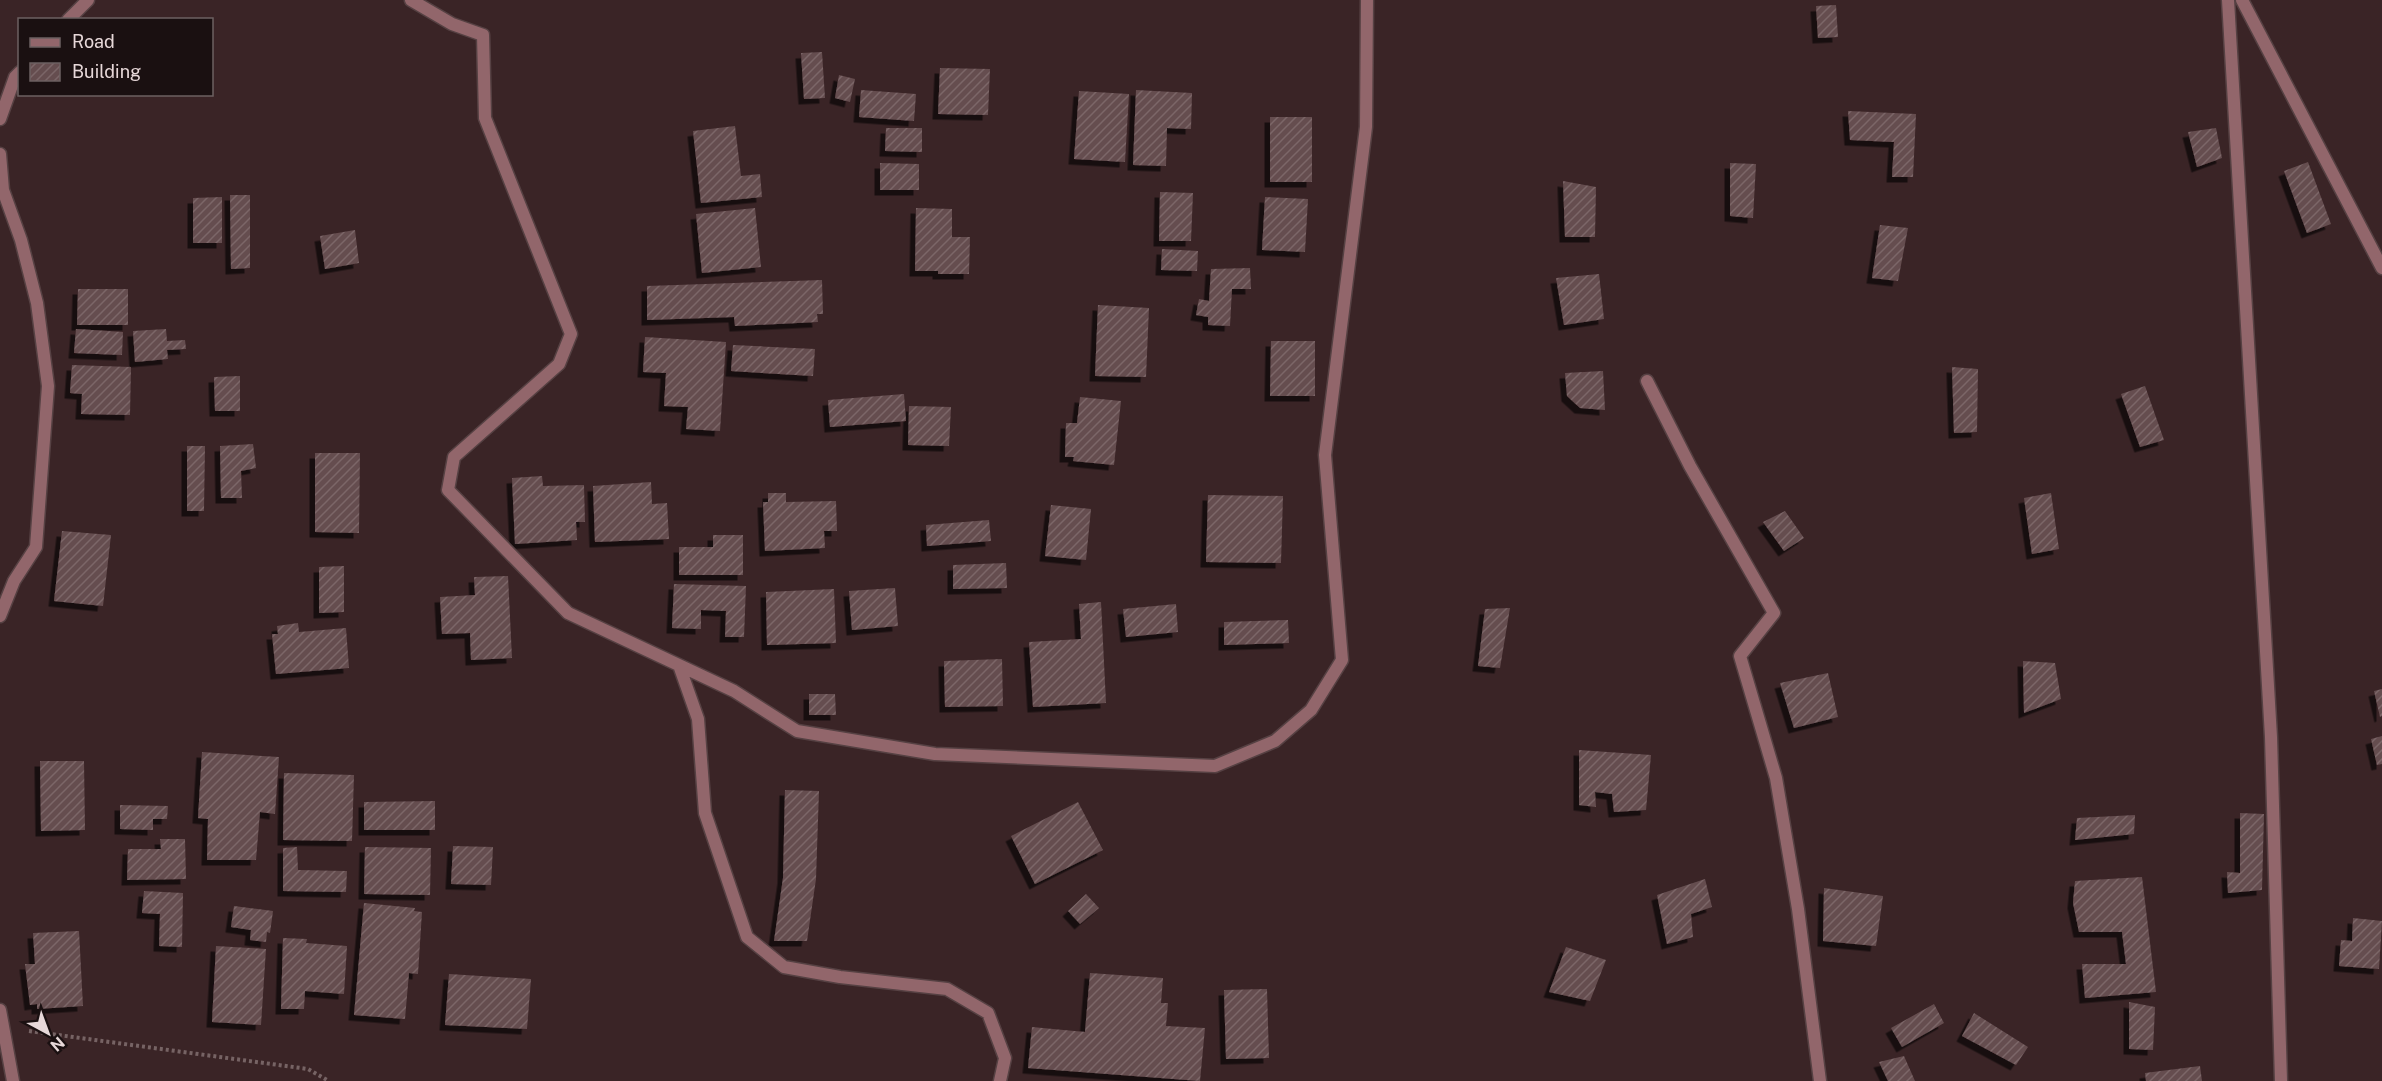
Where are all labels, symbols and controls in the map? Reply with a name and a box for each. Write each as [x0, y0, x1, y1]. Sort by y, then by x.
legend [18, 18, 213, 96]
text: Road [72, 31, 115, 52]
text: Building [72, 61, 141, 82]
north arrow [18, 1003, 78, 1063]
text: N [47, 1033, 68, 1055]

